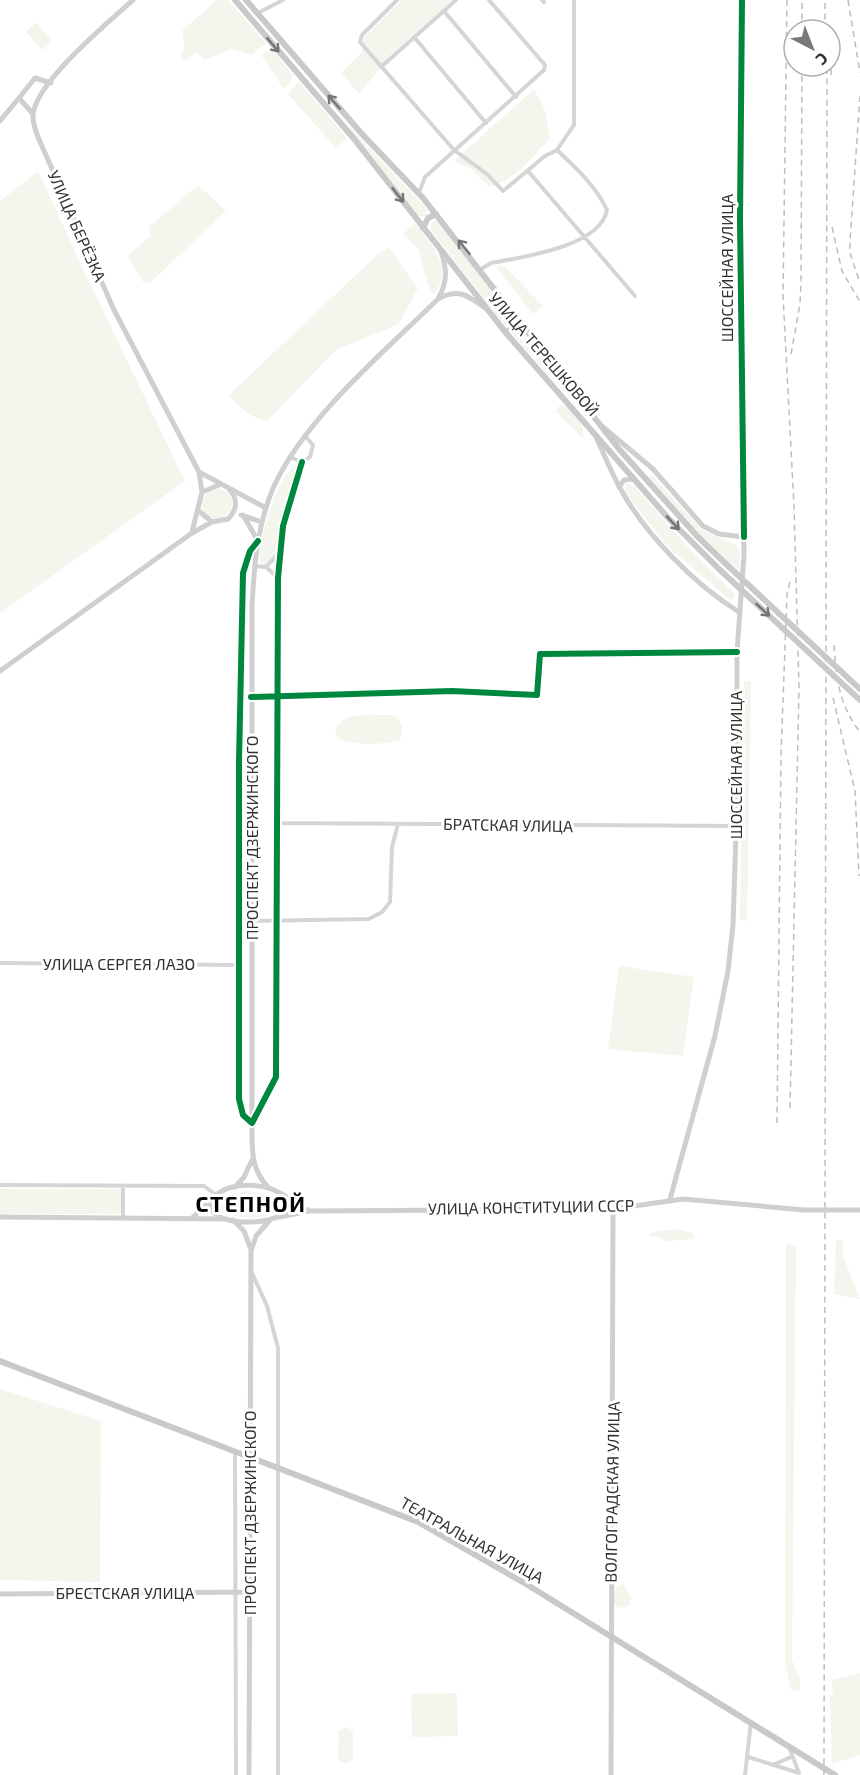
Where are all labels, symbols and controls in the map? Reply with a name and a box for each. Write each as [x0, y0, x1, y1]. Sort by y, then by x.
north arrow [782, 18, 842, 78]
one-way arrow [266, 37, 280, 52]
text: С [813, 49, 832, 70]
one-way arrow [327, 95, 341, 110]
street label: УЛИЦА БЕРЁЗКА [44, 167, 110, 284]
one-way arrow [391, 186, 404, 202]
street label: ШОССЕЙНАЯ УЛИЦА [717, 194, 736, 342]
one-way arrow [457, 239, 470, 255]
street label: УЛИЦА ТЕРЕШКОВОЙ [485, 288, 603, 419]
one-way arrow [666, 516, 681, 531]
one-way arrow [756, 603, 771, 617]
street label: ШОССЕЙНАЯ УЛИЦА [726, 691, 745, 839]
street label: ПРОСПЕКТ ДЗЕРЖИНСКОГО [242, 736, 261, 940]
street label: БРАТСКАЯ УЛИЦА [443, 814, 573, 835]
street label: УЛИЦА СЕРГЕЯ ЛАЗО [43, 954, 195, 973]
district label: СТЕПНОЙ [196, 1190, 306, 1216]
street label: УЛИЦА КОНСТИТУЦИИ СССР [428, 1195, 634, 1218]
street label: ВОЛГОГРАДСКАЯ УЛИЦА [600, 1401, 623, 1583]
street label: ПРОСПЕКТ ДЗЕРЖИНСКОГО [240, 1411, 259, 1615]
street label: ТЕАТРАЛЬНАЯ УЛИЦА [397, 1492, 547, 1587]
street label: БРЕСТСКАЯ УЛИЦА [56, 1583, 194, 1602]

